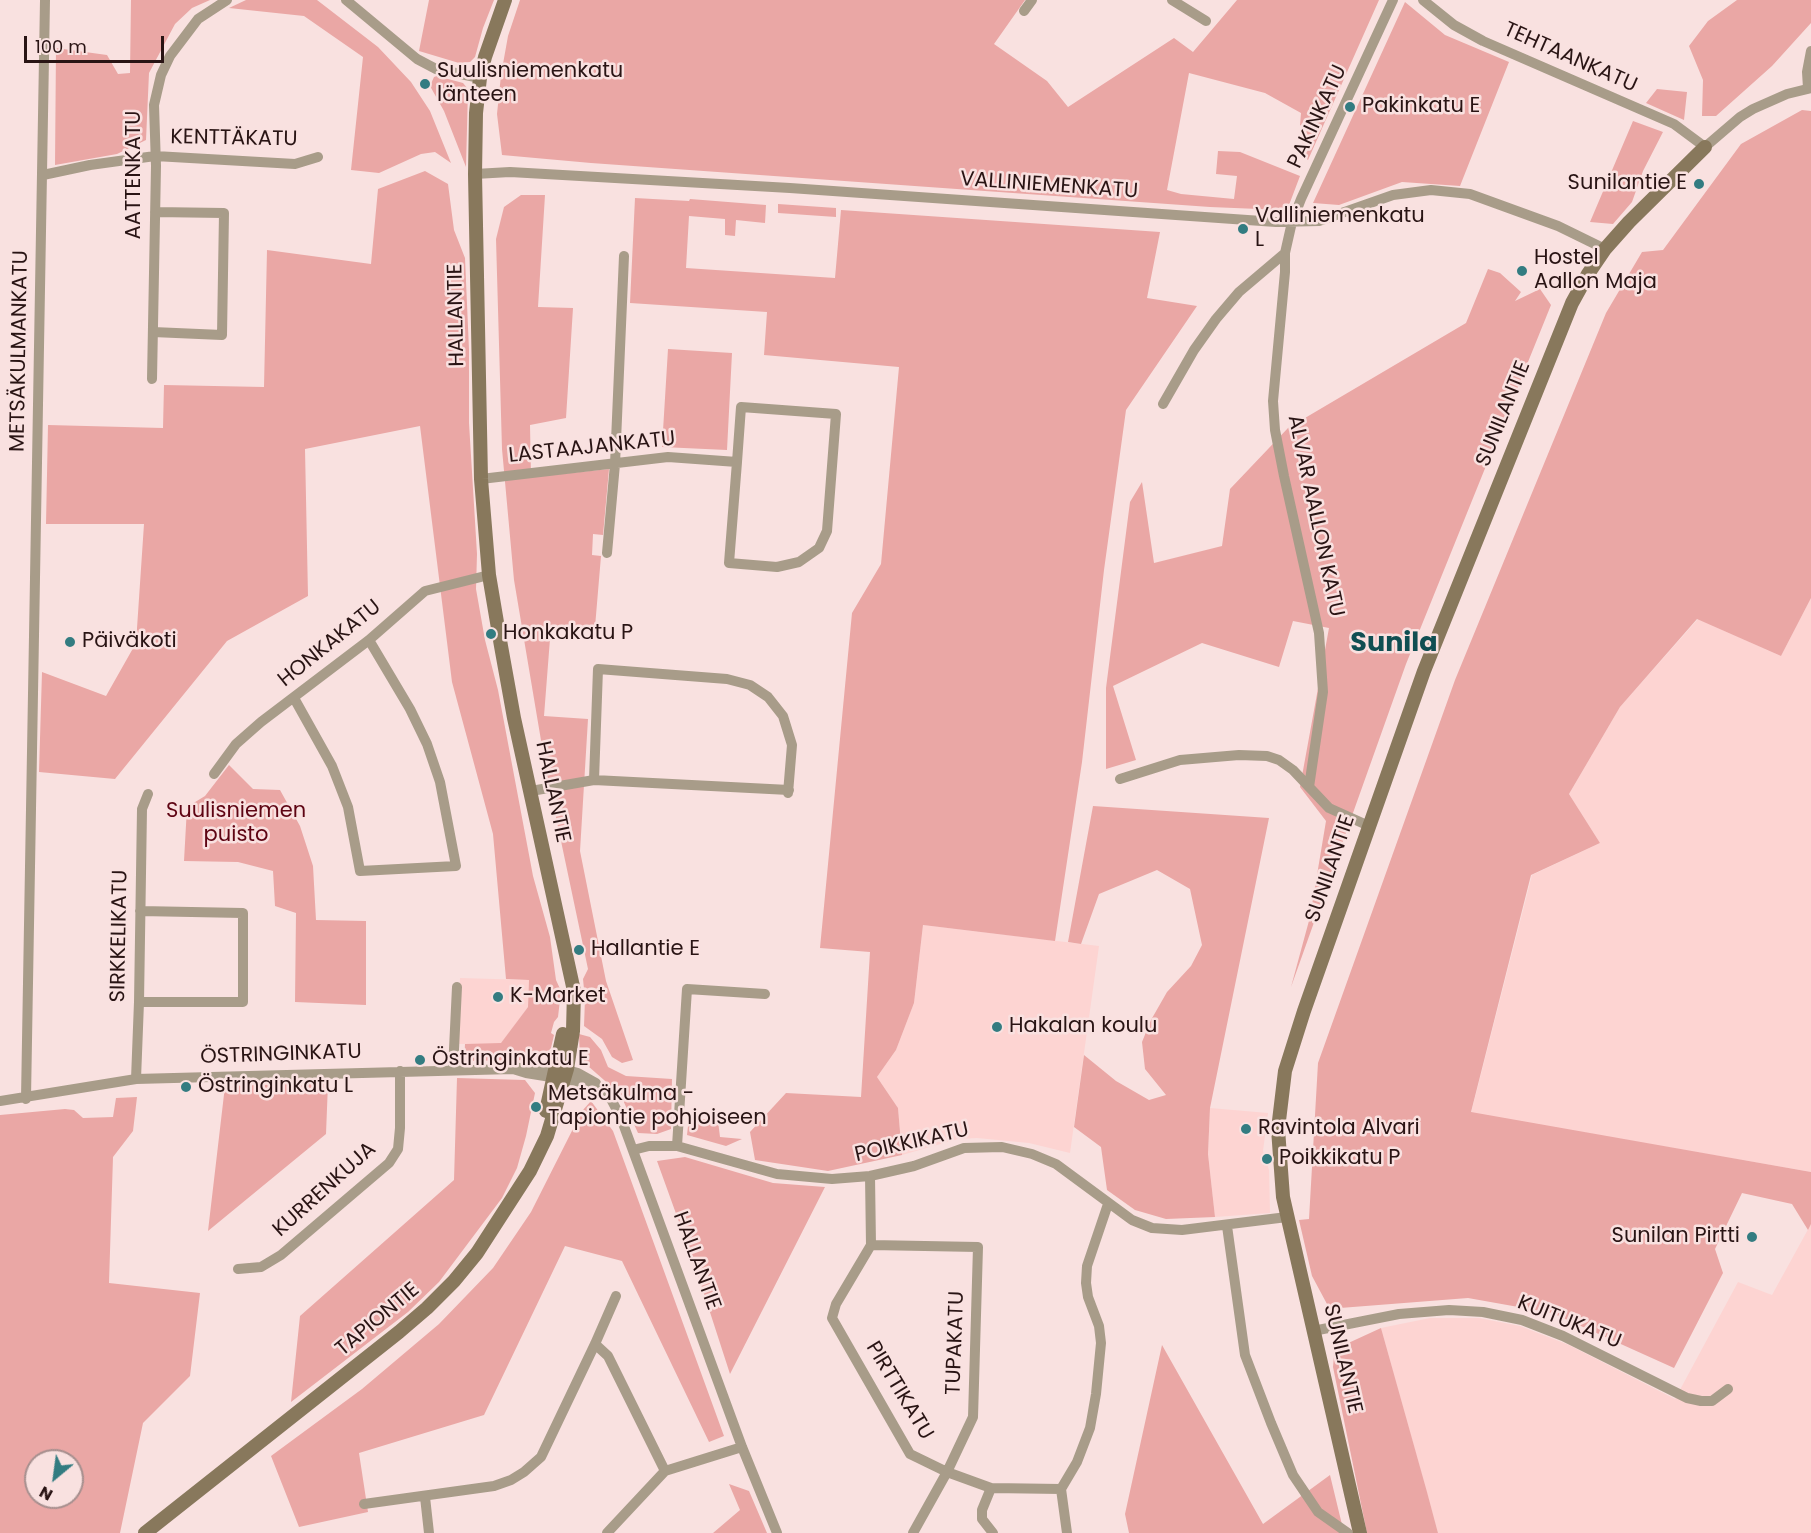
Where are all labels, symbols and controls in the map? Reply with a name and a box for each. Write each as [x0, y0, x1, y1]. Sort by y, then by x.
street label: TEHTAANKATU [1499, 17, 1641, 99]
scale bar [27, 24, 166, 62]
text: 100 m [35, 34, 87, 59]
place label: Suulisniemenkatu länteen [437, 59, 623, 109]
street label: PAKINKATU [1283, 61, 1353, 173]
marker: Suulisniemenkatu länteen [418, 77, 432, 91]
place label: Pakinkatu E [1362, 94, 1480, 120]
marker: Pakinkatu E [1343, 100, 1357, 114]
street label: AATTENKATU [122, 111, 148, 239]
street label: KENTTÄKATU [170, 125, 298, 153]
street label: VALLINIEMENKATU [959, 167, 1139, 205]
place label: Sunilantie E [1568, 171, 1687, 197]
marker: Sunilantie E [1692, 177, 1706, 191]
place label: Valliniemenkatu L [1255, 204, 1425, 254]
marker: Valliniemenkatu L [1236, 222, 1250, 236]
place label: Hostel Aallon Maja [1534, 246, 1657, 296]
street label: METSÄKULMANKATU [6, 250, 34, 452]
street label: HALLANTIE [444, 263, 470, 367]
marker: Hostel Aallon Maja [1515, 264, 1529, 278]
street label: SUNILANTIE [1471, 357, 1537, 471]
street label: ALVAR AALLON KATU [1281, 413, 1349, 619]
street label: LASTAAJANKATU [507, 427, 677, 469]
street label: HONKAKATU [274, 595, 386, 693]
place label: Honkakatu P [503, 621, 633, 647]
marker: Honkakatu P [484, 627, 498, 641]
district label: Sunila [1350, 628, 1438, 660]
place label: Päiväkoti [82, 629, 177, 655]
marker: Päiväkoti [63, 635, 77, 649]
street label: HALLANTIE [529, 739, 575, 845]
park label: Suulisniemen puisto [166, 799, 306, 849]
street label: SUNILANTIE [1301, 812, 1361, 926]
street label: SIRKKELIKATU [106, 869, 134, 1003]
place label: Hallantie E [591, 937, 700, 963]
marker: Hallantie E [572, 943, 586, 957]
place label: K-Market [510, 984, 606, 1010]
marker: K-Market [491, 990, 505, 1004]
place label: Hakalan koulu [1009, 1014, 1157, 1040]
marker: Hakalan koulu [990, 1020, 1004, 1034]
street label: ÖSTRINGINKATU [200, 1040, 362, 1070]
place label: Östringinkatu E [432, 1047, 589, 1073]
marker: Östringinkatu E [413, 1053, 427, 1067]
place label: Östringinkatu L [198, 1074, 353, 1100]
marker: Östringinkatu L [179, 1080, 193, 1094]
place label: Metsäkulma - Tapiontie pohjoiseen [548, 1082, 767, 1132]
marker: Metsäkulma - Tapiontie pohjoiseen [529, 1100, 543, 1114]
place label: Ravintola Alvari [1258, 1116, 1420, 1142]
street label: POIKKIKATU [852, 1118, 972, 1168]
marker: Ravintola Alvari [1239, 1122, 1253, 1136]
street label: KURRENKUJA [268, 1137, 382, 1243]
place label: Poikkikatu P [1279, 1146, 1400, 1172]
marker: Poikkikatu P [1260, 1152, 1274, 1166]
street label: HALLANTIE [667, 1208, 725, 1314]
place label: Sunilan Pirtti [1612, 1224, 1740, 1250]
marker: Sunilan Pirtti [1745, 1230, 1759, 1244]
street label: TAPIONTIE [331, 1278, 425, 1362]
street label: TUPAKATU [942, 1291, 970, 1395]
street label: KUITUKATU [1513, 1291, 1625, 1355]
street label: SUNILANTIE [1317, 1302, 1367, 1416]
street label: PIRTTIKATU [860, 1337, 938, 1445]
north arrow [24, 1449, 84, 1509]
text: N [35, 1480, 57, 1506]

